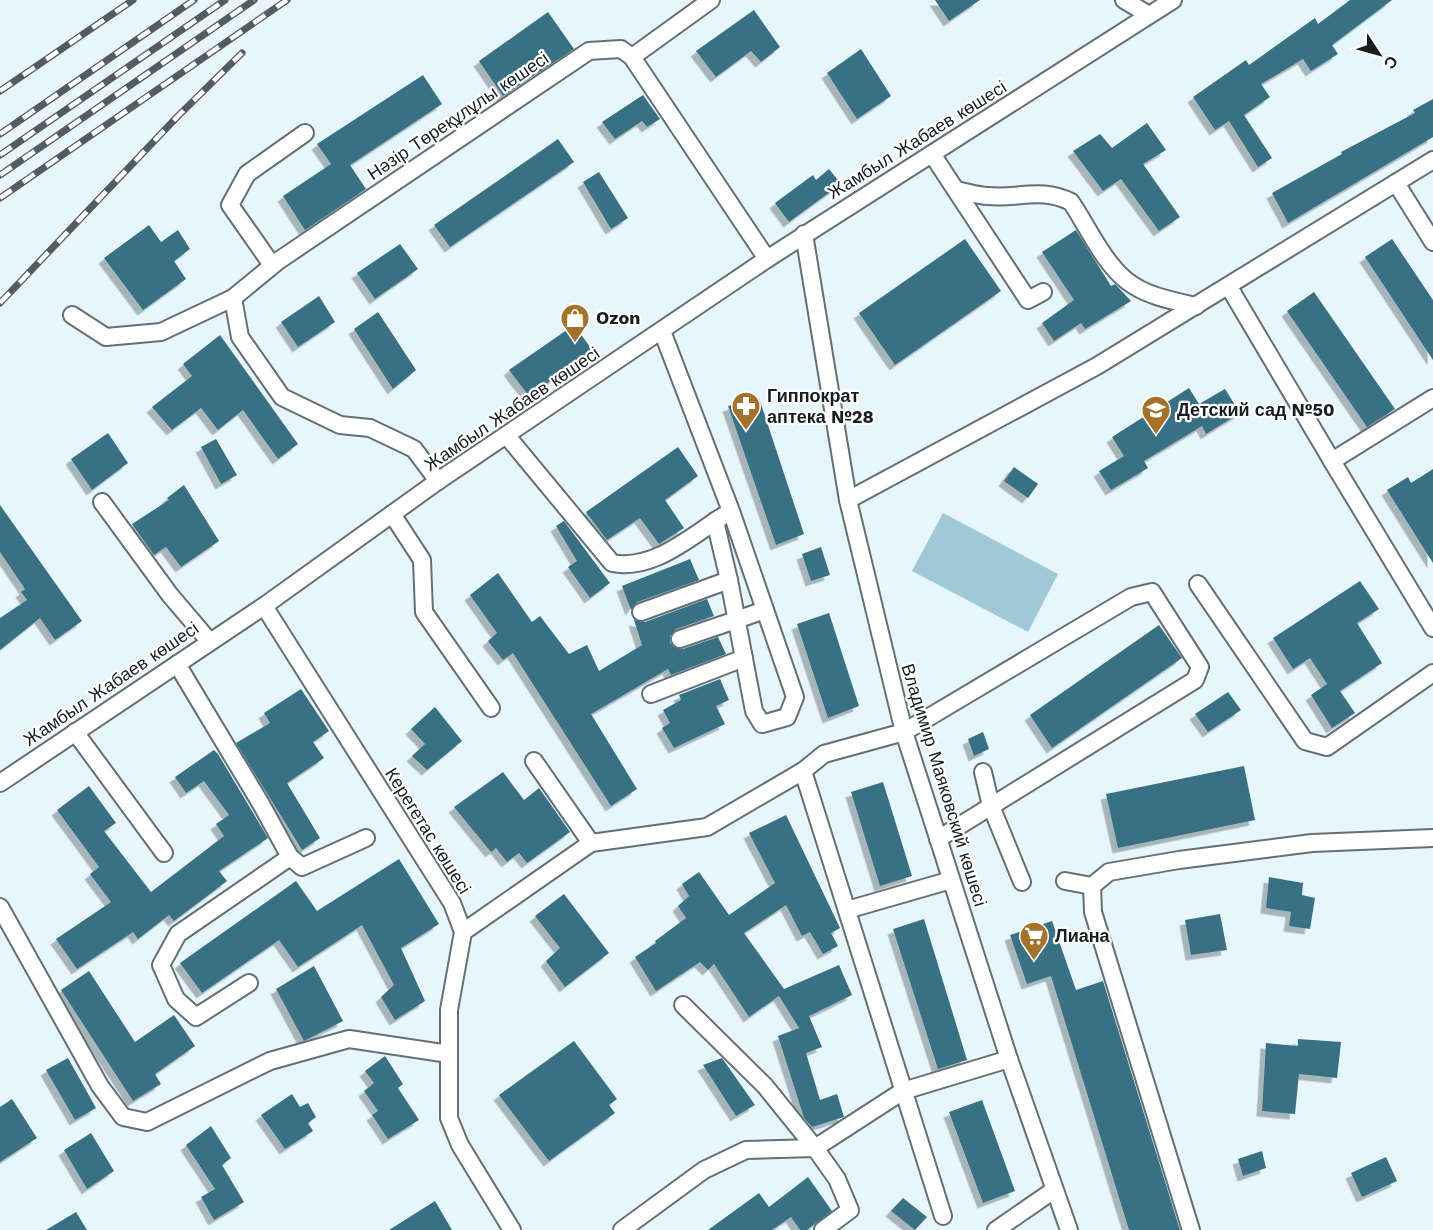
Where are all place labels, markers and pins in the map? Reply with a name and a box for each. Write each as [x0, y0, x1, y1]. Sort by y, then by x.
shop icon: Ozon [559, 302, 591, 344]
place label: Ozon [596, 307, 640, 328]
place label: Гиппократ аптека №28 [767, 385, 874, 427]
pharmacy icon: Гиппократ аптека №28 [730, 390, 762, 432]
school or university icon: Детский сад №50 [1140, 394, 1172, 436]
place label: Детский сад №50 [1177, 399, 1335, 420]
supermarket icon: Лиана [1018, 920, 1050, 962]
place label: Лиана [1055, 925, 1111, 946]

